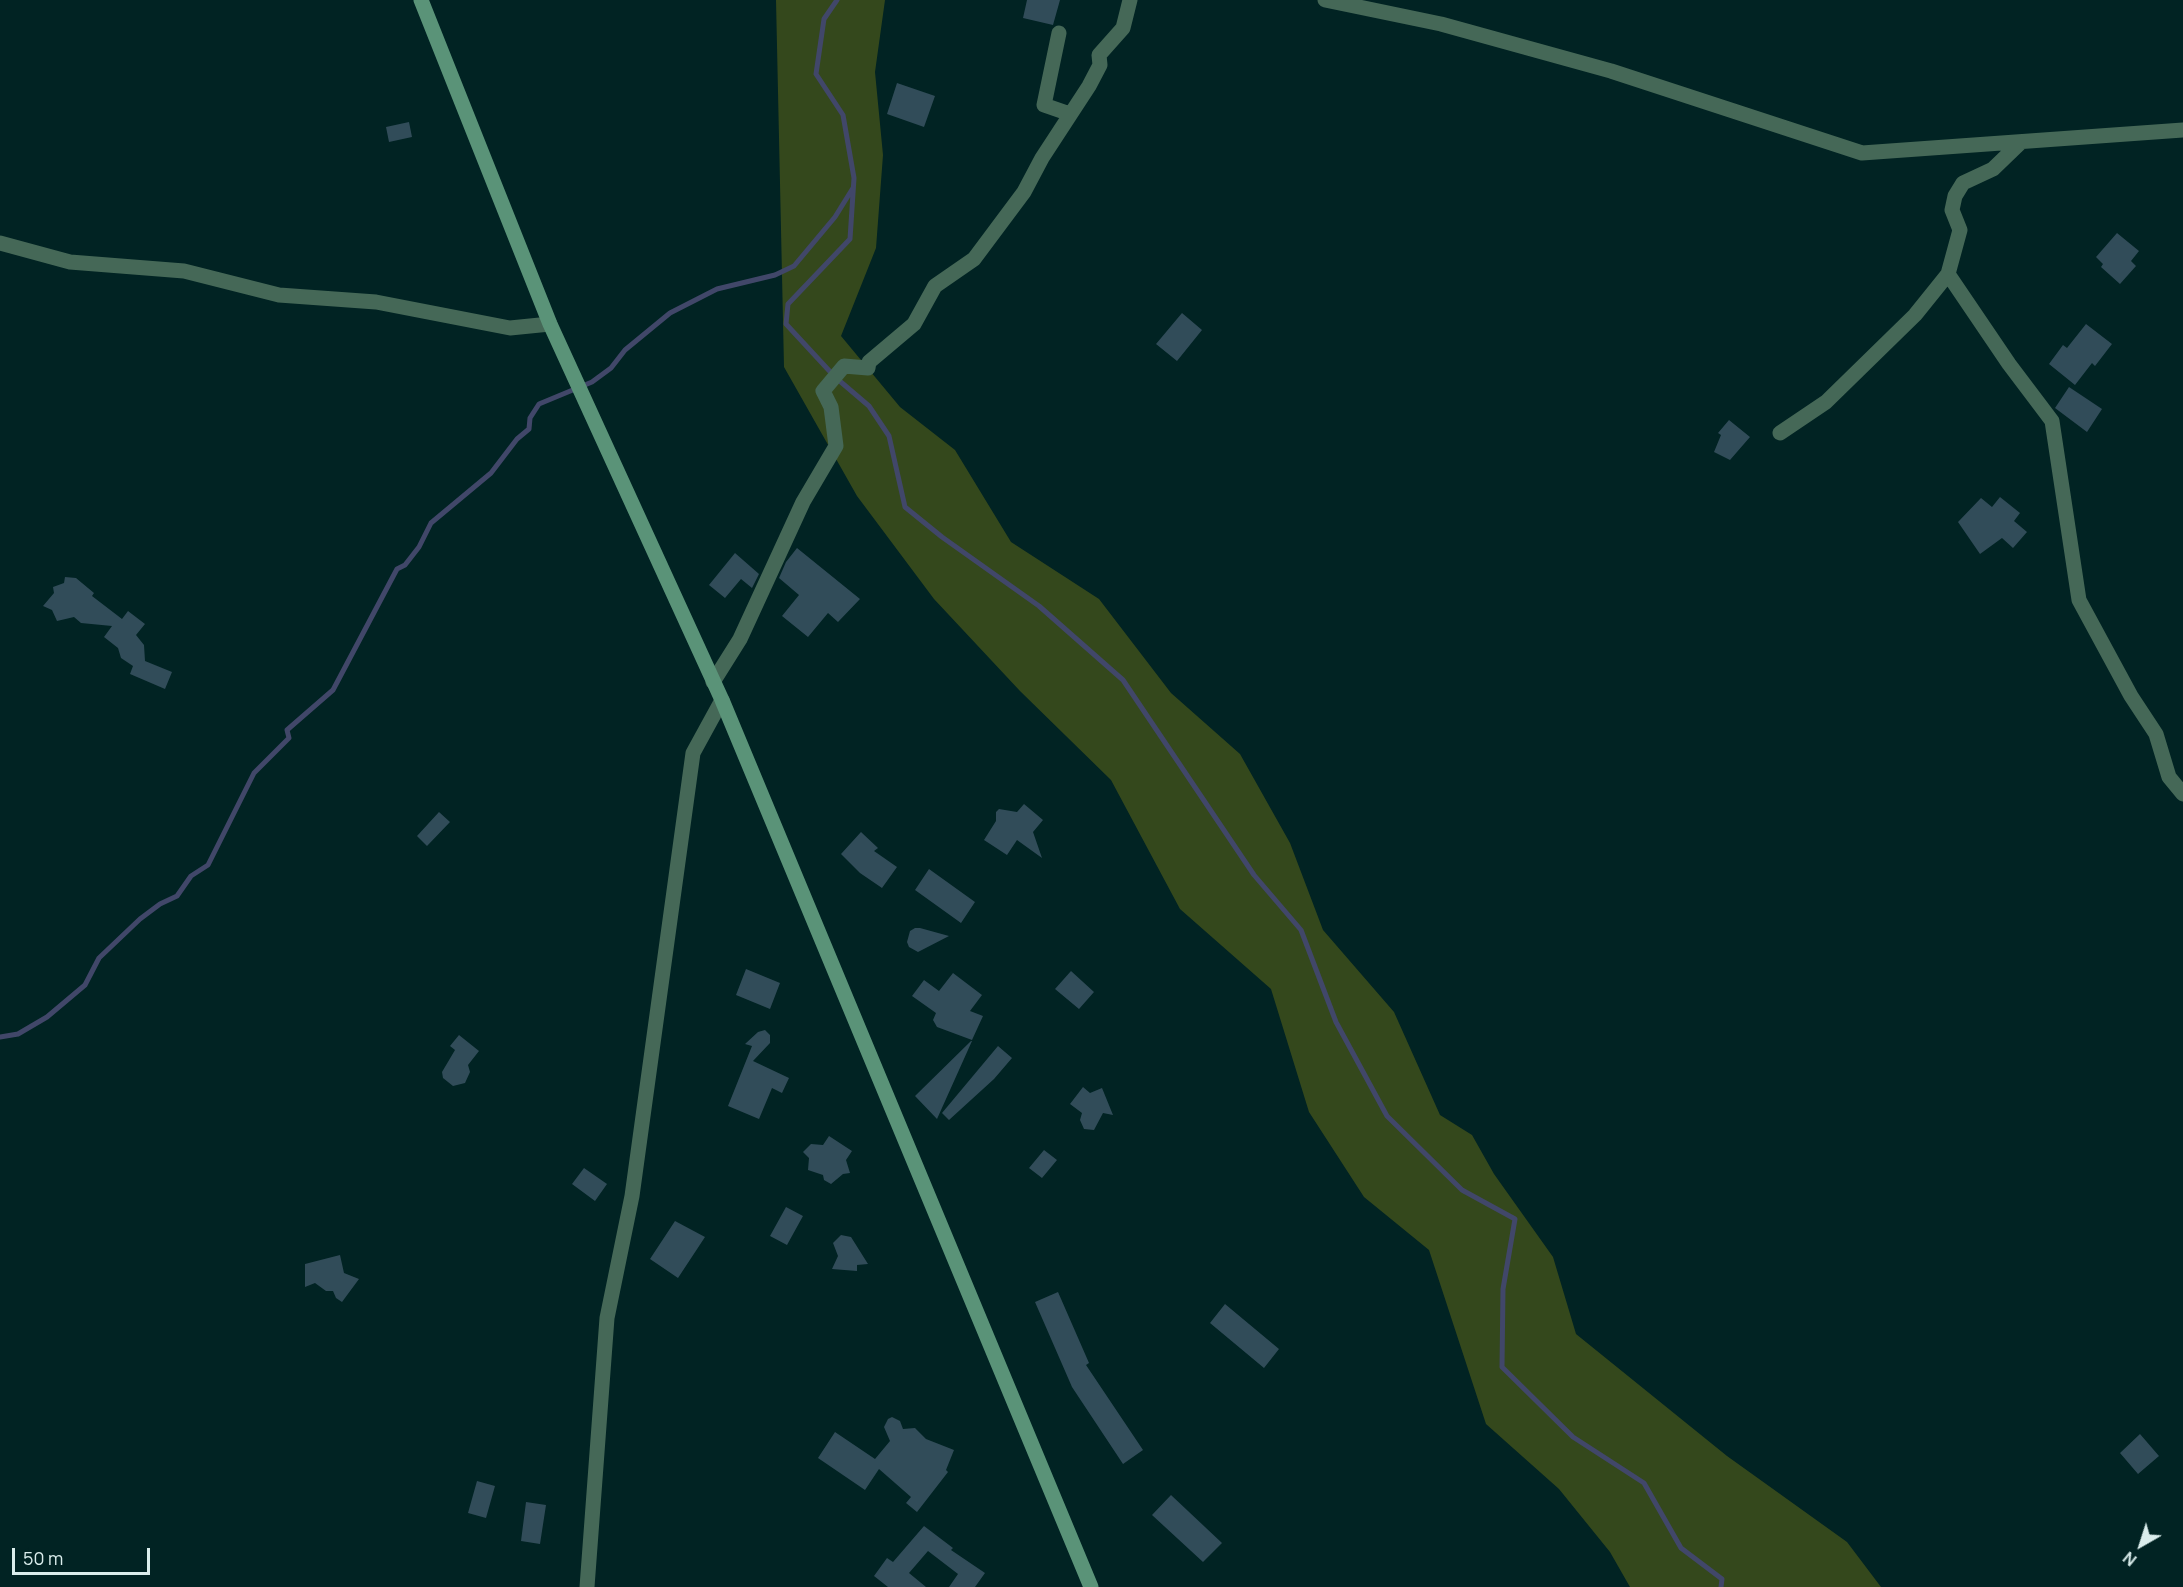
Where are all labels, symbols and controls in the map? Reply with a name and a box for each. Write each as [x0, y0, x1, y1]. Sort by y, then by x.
north arrow [2111, 1515, 2171, 1575]
scale bar [15, 1536, 153, 1574]
text: 50 m [23, 1546, 63, 1570]
text: N [2118, 1547, 2141, 1571]

